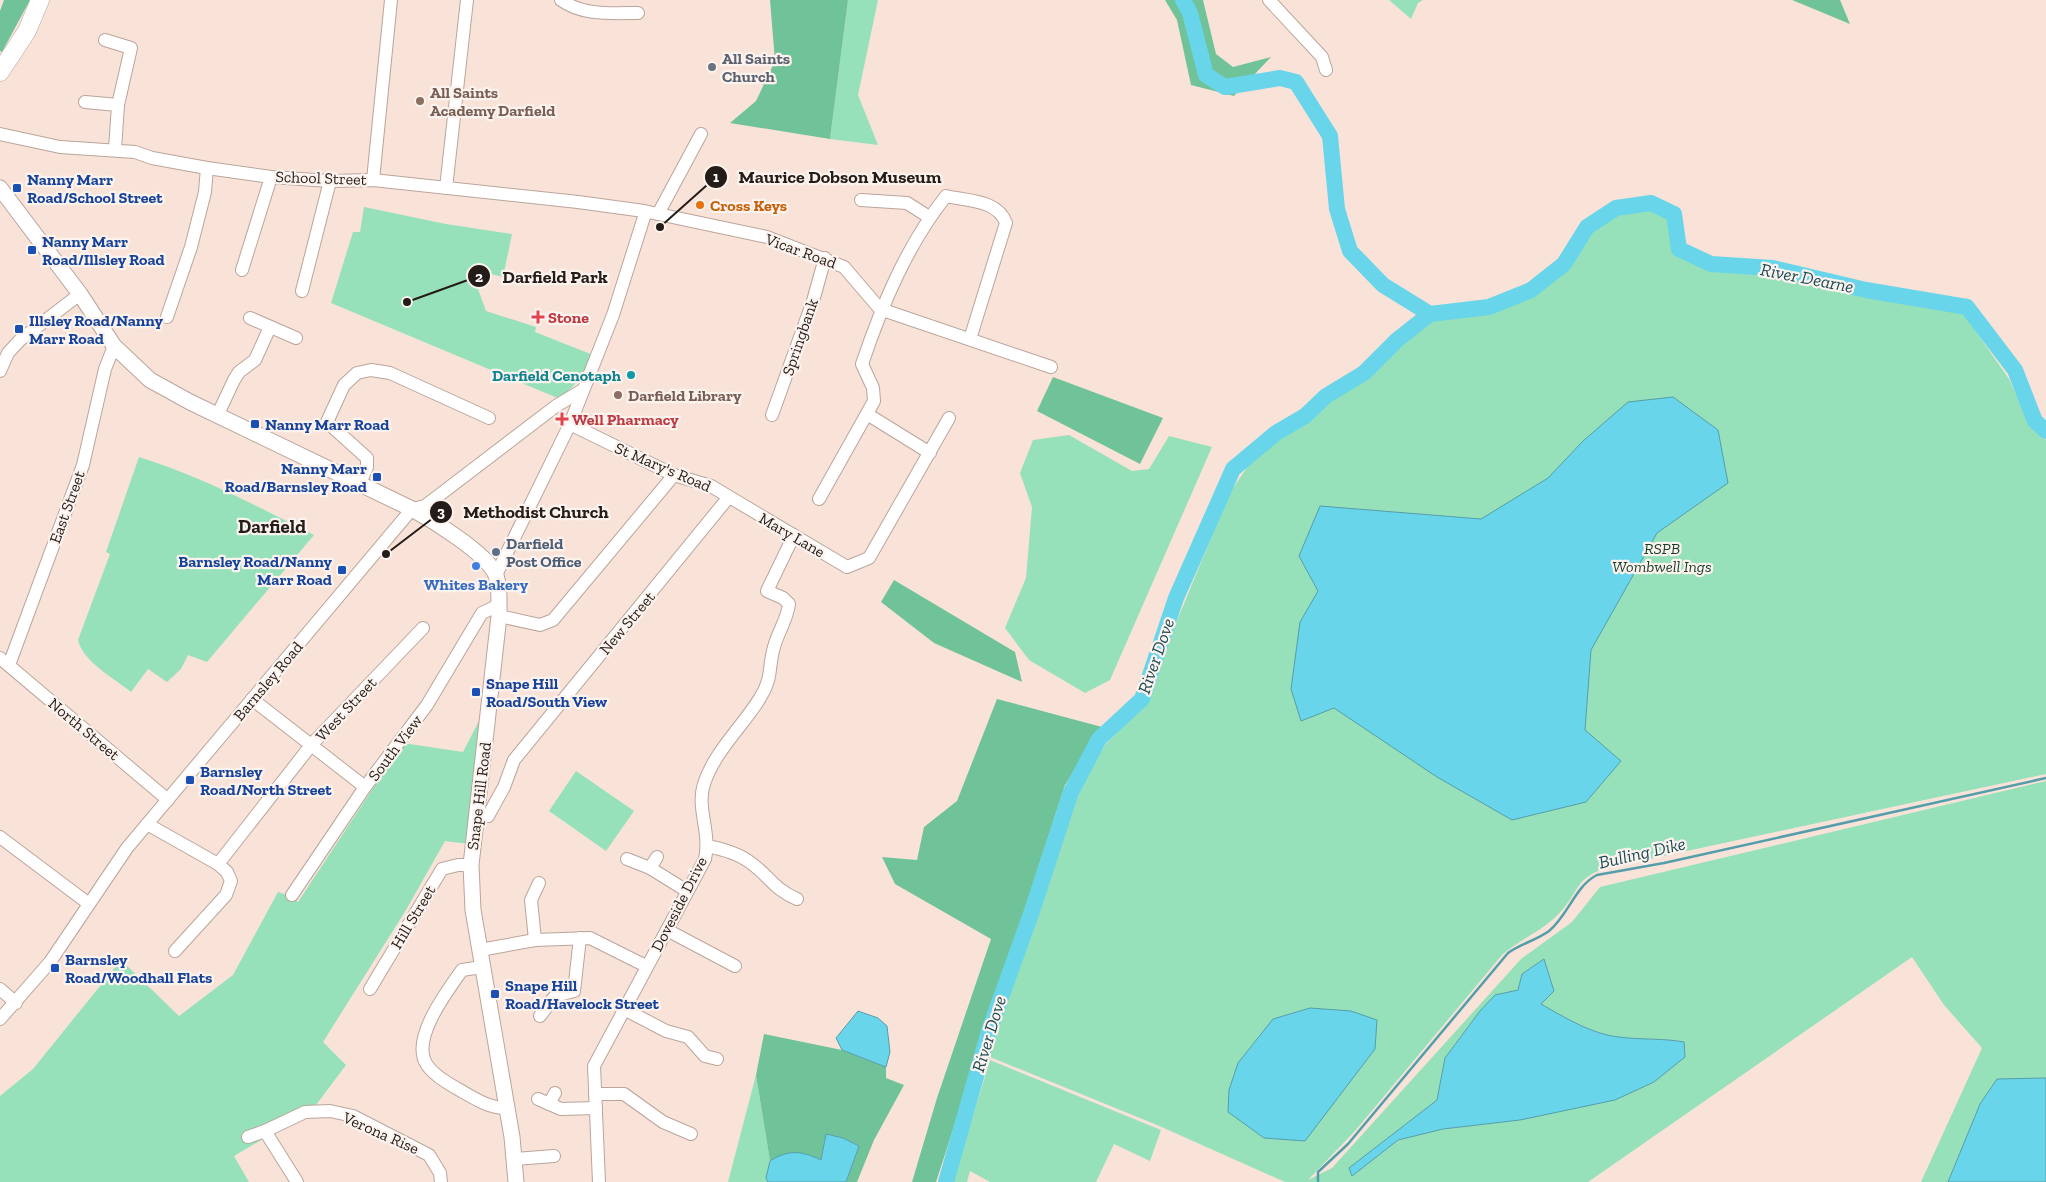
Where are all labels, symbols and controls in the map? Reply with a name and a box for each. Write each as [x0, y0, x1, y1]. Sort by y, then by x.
place label: All Saints Church [722, 49, 790, 86]
marker: All Saints Church [706, 61, 718, 73]
place label: All Saints Academy Darfield [430, 83, 555, 120]
marker: All Saints Academy Darfield [414, 95, 426, 107]
callout: Maurice Dobson Museum [704, 160, 952, 193]
text: Maurice Dobson Museum [739, 166, 942, 188]
street label: School Street [275, 167, 367, 189]
text: 1 [713, 168, 719, 186]
place label: Nanny Marr Road/School Street [27, 170, 163, 207]
marker: Nanny Marr Road/School Street [11, 182, 23, 194]
place label: Cross Keys [710, 196, 787, 215]
marker: Cross Keys [694, 199, 706, 211]
street label: Vicar Road [762, 229, 839, 273]
place label: Nanny Marr Road/Illsley Road [42, 232, 165, 269]
marker: Nanny Marr Road/Illsley Road [26, 244, 38, 256]
water label: River Dearne [1759, 258, 1855, 298]
callout: Darfield Park [467, 260, 617, 293]
text: Darfield Park [502, 266, 608, 288]
text: 2 [475, 268, 483, 286]
street label: Springbank [778, 295, 822, 378]
place label: Stone [548, 308, 589, 327]
place label: Illsley Road/Nanny Marr Road [29, 311, 163, 348]
marker: Stone [532, 311, 544, 323]
marker: Illsley Road/Nanny Marr Road [13, 323, 25, 335]
place label: Darfield Cenotaph [492, 366, 622, 385]
marker: Darfield Cenotaph [625, 369, 637, 381]
place label: Darfield Library [628, 386, 742, 405]
marker: Darfield Library [612, 389, 624, 401]
place label: Well Pharmacy [572, 410, 679, 429]
marker: Well Pharmacy [556, 413, 568, 425]
place label: Nanny Marr Road [265, 415, 389, 434]
marker: Nanny Marr Road [249, 418, 261, 430]
street label: St Mary's Road [612, 438, 714, 496]
place label: Nanny Marr Road/Barnsley Road [225, 459, 367, 496]
street label: East Street [45, 468, 89, 546]
marker: Nanny Marr Road/Barnsley Road [371, 471, 383, 483]
callout: Methodist Church [428, 495, 619, 528]
text: Methodist Church [463, 501, 609, 523]
text: 3 [437, 503, 445, 521]
street label: Mary Lane [756, 509, 828, 561]
district label: Darfield [238, 515, 306, 538]
place label: Darfield Post Office [506, 534, 582, 571]
park label: RSPB Wombwell Ings [1612, 539, 1712, 576]
marker: Darfield Post Office [490, 546, 502, 558]
place label: Barnsley Road/Nanny Marr Road [178, 552, 333, 589]
marker: Whites Bakery [470, 560, 482, 572]
marker: Barnsley Road/Nanny Marr Road [336, 564, 348, 576]
place label: Whites Bakery [424, 575, 529, 594]
street label: New Street [595, 588, 659, 658]
water label: River Dove [1133, 615, 1179, 697]
street label: Barnsley Road [229, 637, 307, 724]
street label: West Street [312, 673, 380, 745]
place label: Snape Hill Road/South View [486, 674, 608, 711]
marker: Snape Hill Road/South View [470, 686, 482, 698]
street label: North Street [45, 694, 123, 764]
street label: South View [364, 711, 426, 785]
street label: Snape Hill Road [463, 741, 495, 851]
place label: Barnsley Road/North Street [200, 762, 332, 799]
marker: Barnsley Road/North Street [184, 774, 196, 786]
water label: Bulling Dike [1596, 832, 1688, 874]
street label: Doveside Drive [647, 853, 711, 955]
street label: Hill Street [387, 882, 439, 952]
place label: Barnsley Road/Woodhall Flats [65, 950, 212, 987]
marker: Barnsley Road/Woodhall Flats [49, 962, 61, 974]
place label: Snape Hill Road/Havelock Street [505, 976, 660, 1013]
marker: Snape Hill Road/Havelock Street [489, 988, 501, 1000]
water label: River Dove [967, 993, 1011, 1075]
street label: Verona Rise [339, 1107, 422, 1158]

